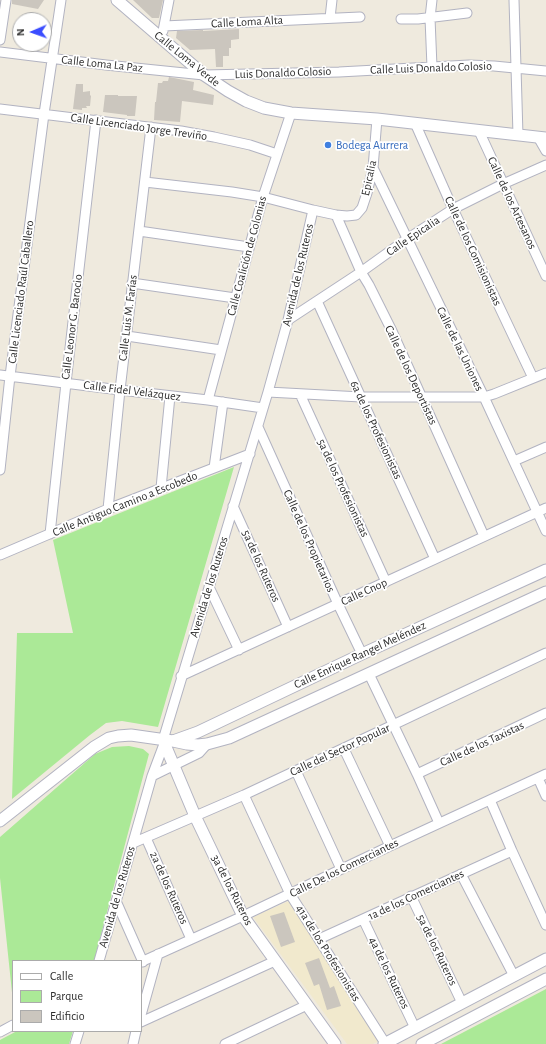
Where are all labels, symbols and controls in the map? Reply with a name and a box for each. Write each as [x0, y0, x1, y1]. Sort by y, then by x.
north arrow [12, 12, 52, 52]
street label: Calle Loma Alta [211, 13, 283, 31]
text: N [15, 28, 26, 36]
street label: Calle Loma Verde [151, 28, 223, 90]
street label: Calle Loma La Paz [61, 53, 143, 75]
street label: Calle Luis Donaldo Colosio [370, 59, 492, 77]
street label: Luis Donaldo Colosio [234, 64, 332, 82]
street label: Calle Licenciado Jorge Treviño [70, 110, 208, 144]
place label: Bodega Aurrera [336, 138, 408, 152]
marker: Bodega Aurrera [323, 140, 333, 150]
street label: Calle de los Artesanos [484, 154, 540, 252]
street label: Epicalia [358, 159, 380, 197]
street label: Calle de los Comisionistas [441, 194, 505, 308]
street label: Calle Coalición de Colonias [224, 195, 270, 317]
street label: Calle Epicalia [383, 213, 443, 259]
street label: Calle Licenciado Raúl Caballero [5, 219, 37, 365]
street label: Avenida de los Ruteros [279, 222, 317, 328]
street label: Calle Leonor G. Barocio [58, 273, 86, 381]
street label: Calle Luis M. Farías [116, 274, 140, 362]
street label: Calle de las Uniones [433, 304, 487, 394]
street label: Calle de los Deportistas [382, 323, 440, 427]
street label: Calle Fidel Velázquez [83, 378, 181, 404]
street label: 6a de los Profesionistas [347, 378, 405, 482]
street label: 5a de los Profesionistas [314, 437, 372, 539]
street label: Calle Antiguo Camino a Escobedo [50, 468, 200, 540]
street label: Calle de los Propietarios [280, 487, 338, 595]
street label: 5a de los Ruteros [239, 528, 283, 604]
street label: Avenida de los Ruteros [187, 535, 231, 639]
street label: Calle Cnop [339, 575, 389, 609]
street label: Calle Enrique Rangel Meléndez [292, 618, 428, 692]
street label: Calle de los Taxistas [438, 718, 526, 770]
street label: Calle del Sector Popular [288, 720, 392, 780]
street label: Calle De los Comerciantes [287, 835, 401, 901]
street label: Avenida de los Ruteros [96, 845, 138, 949]
street label: 2a de los Ruteros [147, 849, 191, 927]
street label: 3a de los Ruteros [208, 852, 256, 928]
street label: 1a de los Comerciantes [366, 866, 466, 924]
street label: 41a de los Profesionistas [292, 902, 364, 1004]
street label: 5a de los Ruteros [414, 912, 460, 988]
street label: 4a de los Ruteros [365, 935, 413, 1011]
legend [12, 960, 142, 1032]
text: Calle [50, 970, 73, 982]
text: Parque [50, 990, 83, 1002]
text: Edificio [50, 1010, 85, 1022]

